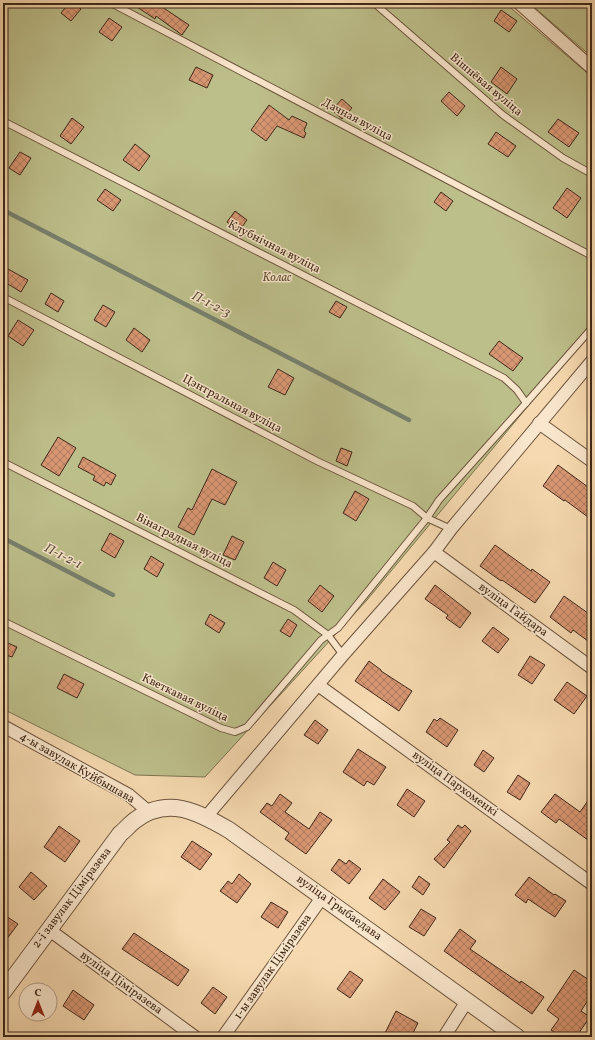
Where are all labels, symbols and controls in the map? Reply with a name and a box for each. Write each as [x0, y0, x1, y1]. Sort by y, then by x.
street label: Вішнёвая вуліца [446, 50, 526, 120]
street label: Дачная вуліца [319, 95, 395, 145]
street label: Клубнічная вуліца [225, 217, 323, 277]
park label: Колас [263, 270, 292, 286]
water label: П-1-2-3 [188, 288, 234, 322]
street label: Цэнтральная вуліца [179, 371, 285, 437]
street label: Вінаградная вуліца [133, 510, 235, 572]
water label: П-1-2-1 [41, 540, 85, 574]
street label: вуліца Гайдара [475, 579, 551, 641]
street label: Кветкавая вуліца [139, 670, 231, 726]
street label: 4-ы завулак Куйбышава [16, 728, 138, 808]
street label: вуліца Пархоменкі [409, 747, 501, 821]
street label: 2-і завулак Ціміразева [29, 844, 115, 952]
street label: вуліца Грыбаедава [293, 872, 385, 945]
street label: 1-ы завулак Ціміразева [231, 911, 315, 1023]
street label: вуліца Ціміразева [76, 948, 166, 1018]
north arrow [18, 982, 58, 1022]
text: С [34, 986, 42, 1001]

